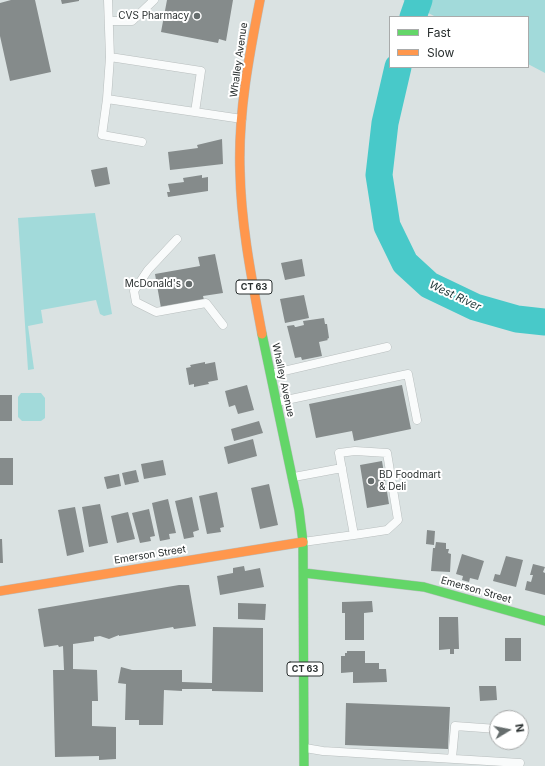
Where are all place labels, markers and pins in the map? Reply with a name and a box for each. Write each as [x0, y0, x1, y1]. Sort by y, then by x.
place label: CVS Pharmacy [118, 10, 189, 22]
marker: CVS Pharmacy [192, 11, 202, 21]
place label: McDonald's [125, 278, 181, 290]
marker: McDonald's [184, 279, 194, 289]
place label: BD Foodmart & Deli [379, 469, 441, 492]
marker: BD Foodmart & Deli [366, 476, 376, 486]

